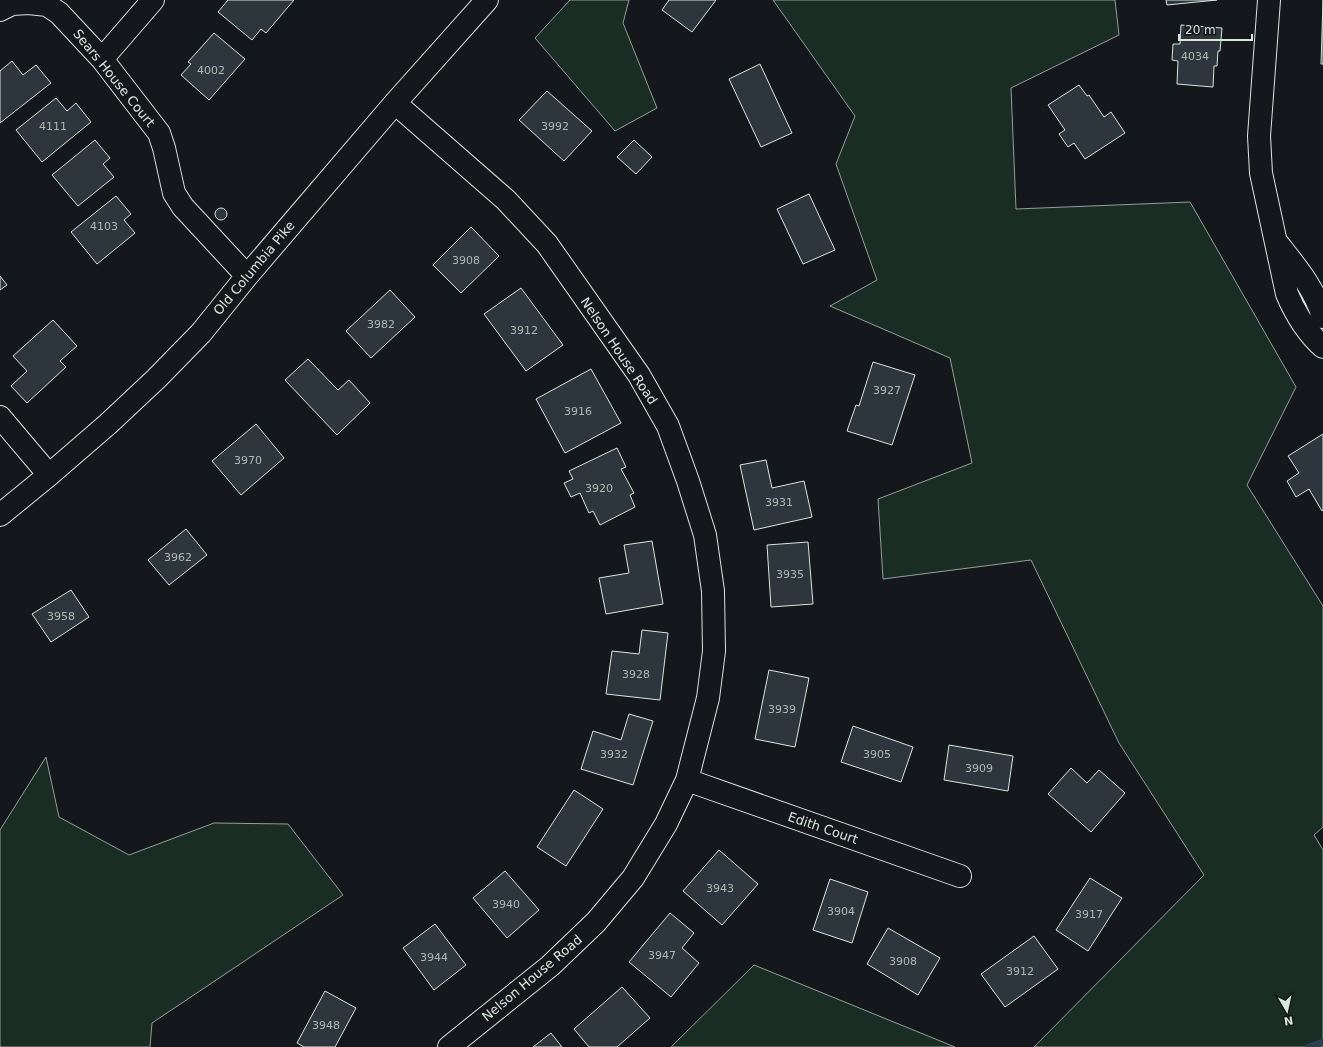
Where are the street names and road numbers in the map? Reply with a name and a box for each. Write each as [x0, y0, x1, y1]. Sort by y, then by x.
street label: Sears House Court [70, 26, 158, 130]
street label: Old Columbia Pike [210, 218, 298, 318]
street label: Nelson House Road [578, 295, 660, 407]
street label: Edith Court [786, 809, 860, 847]
street label: Nelson House Road [479, 932, 585, 1024]

